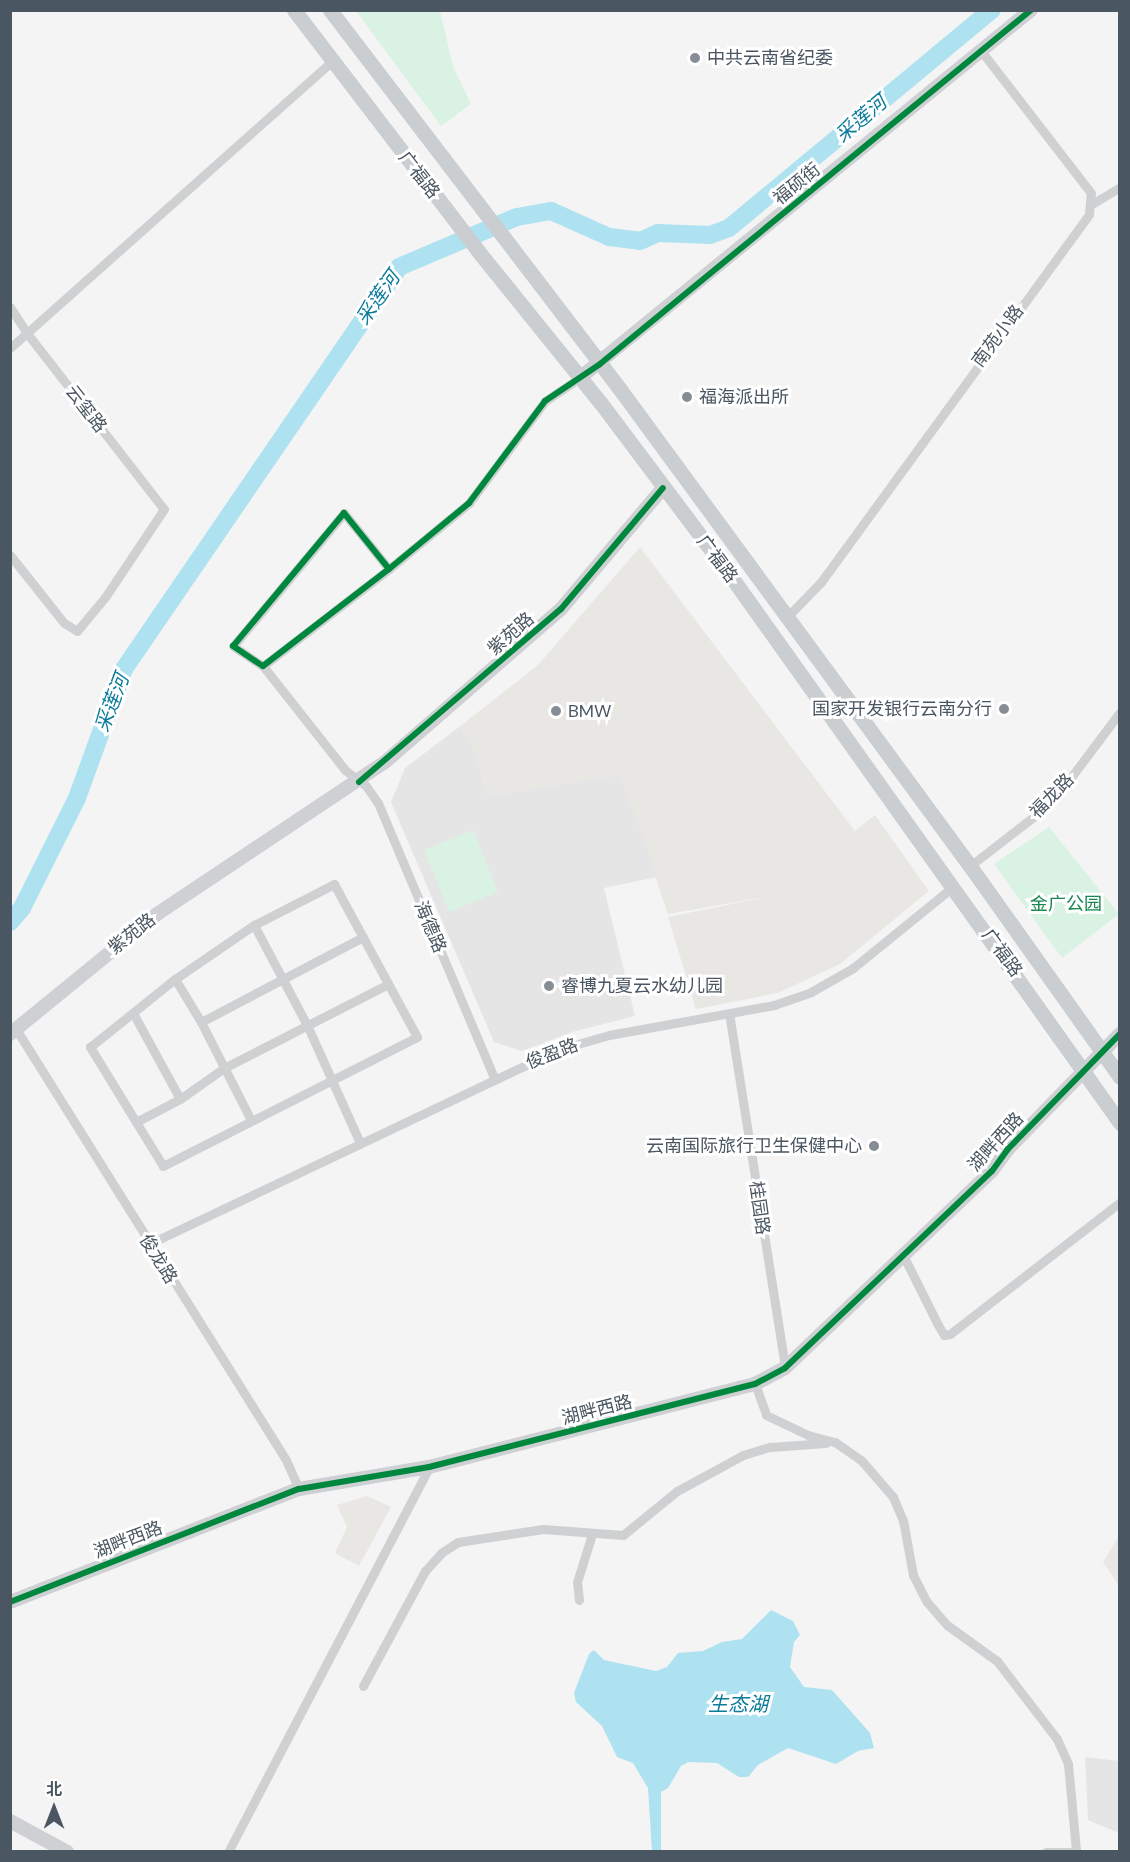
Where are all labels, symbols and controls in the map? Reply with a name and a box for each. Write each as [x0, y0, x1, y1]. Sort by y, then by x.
place label: 中共云南省纪委 [707, 47, 833, 69]
marker: 中共云南省纪委 [688, 51, 702, 65]
water label: 采莲河 [830, 91, 892, 147]
street label: 广福路 [394, 147, 444, 203]
street label: 福硕街 [769, 159, 825, 209]
water label: 采莲河 [351, 267, 405, 329]
street label: 南苑小路 [968, 301, 1028, 371]
street label: 云玺路 [61, 381, 111, 437]
place label: 福海派出所 [699, 386, 789, 408]
marker: 福海派出所 [680, 390, 694, 404]
street label: 广福路 [692, 531, 742, 587]
street label: 紫苑路 [484, 608, 538, 660]
water label: 采莲河 [90, 671, 134, 735]
place label: 国家开发银行云南分行 [812, 698, 992, 720]
place label: BMW [568, 700, 611, 722]
marker: 国家开发银行云南分行 [997, 702, 1011, 716]
marker: BMW [549, 704, 563, 718]
street label: 福龙路 [1025, 769, 1079, 823]
park label: 金广公园 [1030, 893, 1102, 915]
street label: 海德路 [410, 898, 450, 956]
street label: 紫苑路 [104, 909, 160, 959]
street label: 广福路 [977, 925, 1027, 981]
place label: 睿博九夏云水幼儿园 [561, 975, 723, 997]
marker: 睿博九夏云水幼儿园 [542, 979, 556, 993]
street label: 俊盈路 [523, 1034, 581, 1074]
street label: 湖畔西路 [964, 1108, 1028, 1176]
place label: 云南国际旅行卫生保健中心 [646, 1135, 862, 1157]
marker: 云南国际旅行卫生保健中心 [867, 1139, 881, 1153]
street label: 桂园路 [745, 1180, 773, 1236]
street label: 俊龙路 [135, 1230, 181, 1288]
street label: 湖畔西路 [559, 1391, 635, 1429]
street label: 湖畔西路 [91, 1517, 165, 1563]
water label: 生态湖 [708, 1692, 768, 1716]
north arrow [24, 1778, 84, 1838]
text: 北 [46, 1779, 62, 1800]

